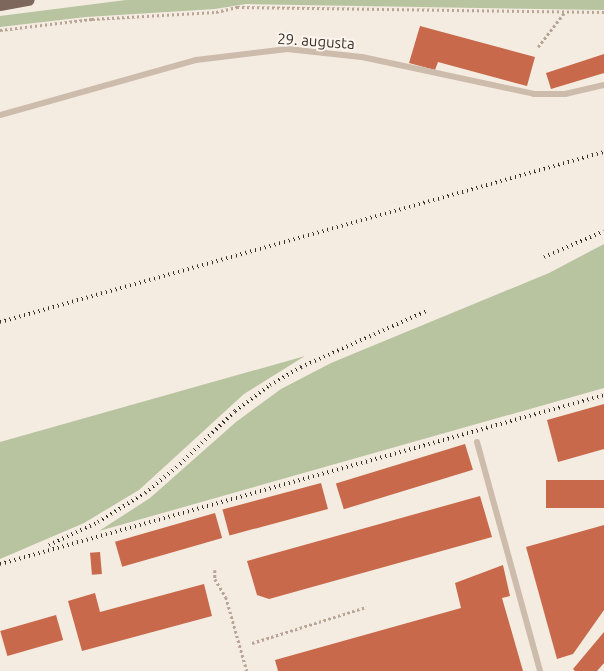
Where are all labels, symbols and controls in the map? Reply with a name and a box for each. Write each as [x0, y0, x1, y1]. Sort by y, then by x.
street label: 29. augusta [277, 29, 355, 53]

